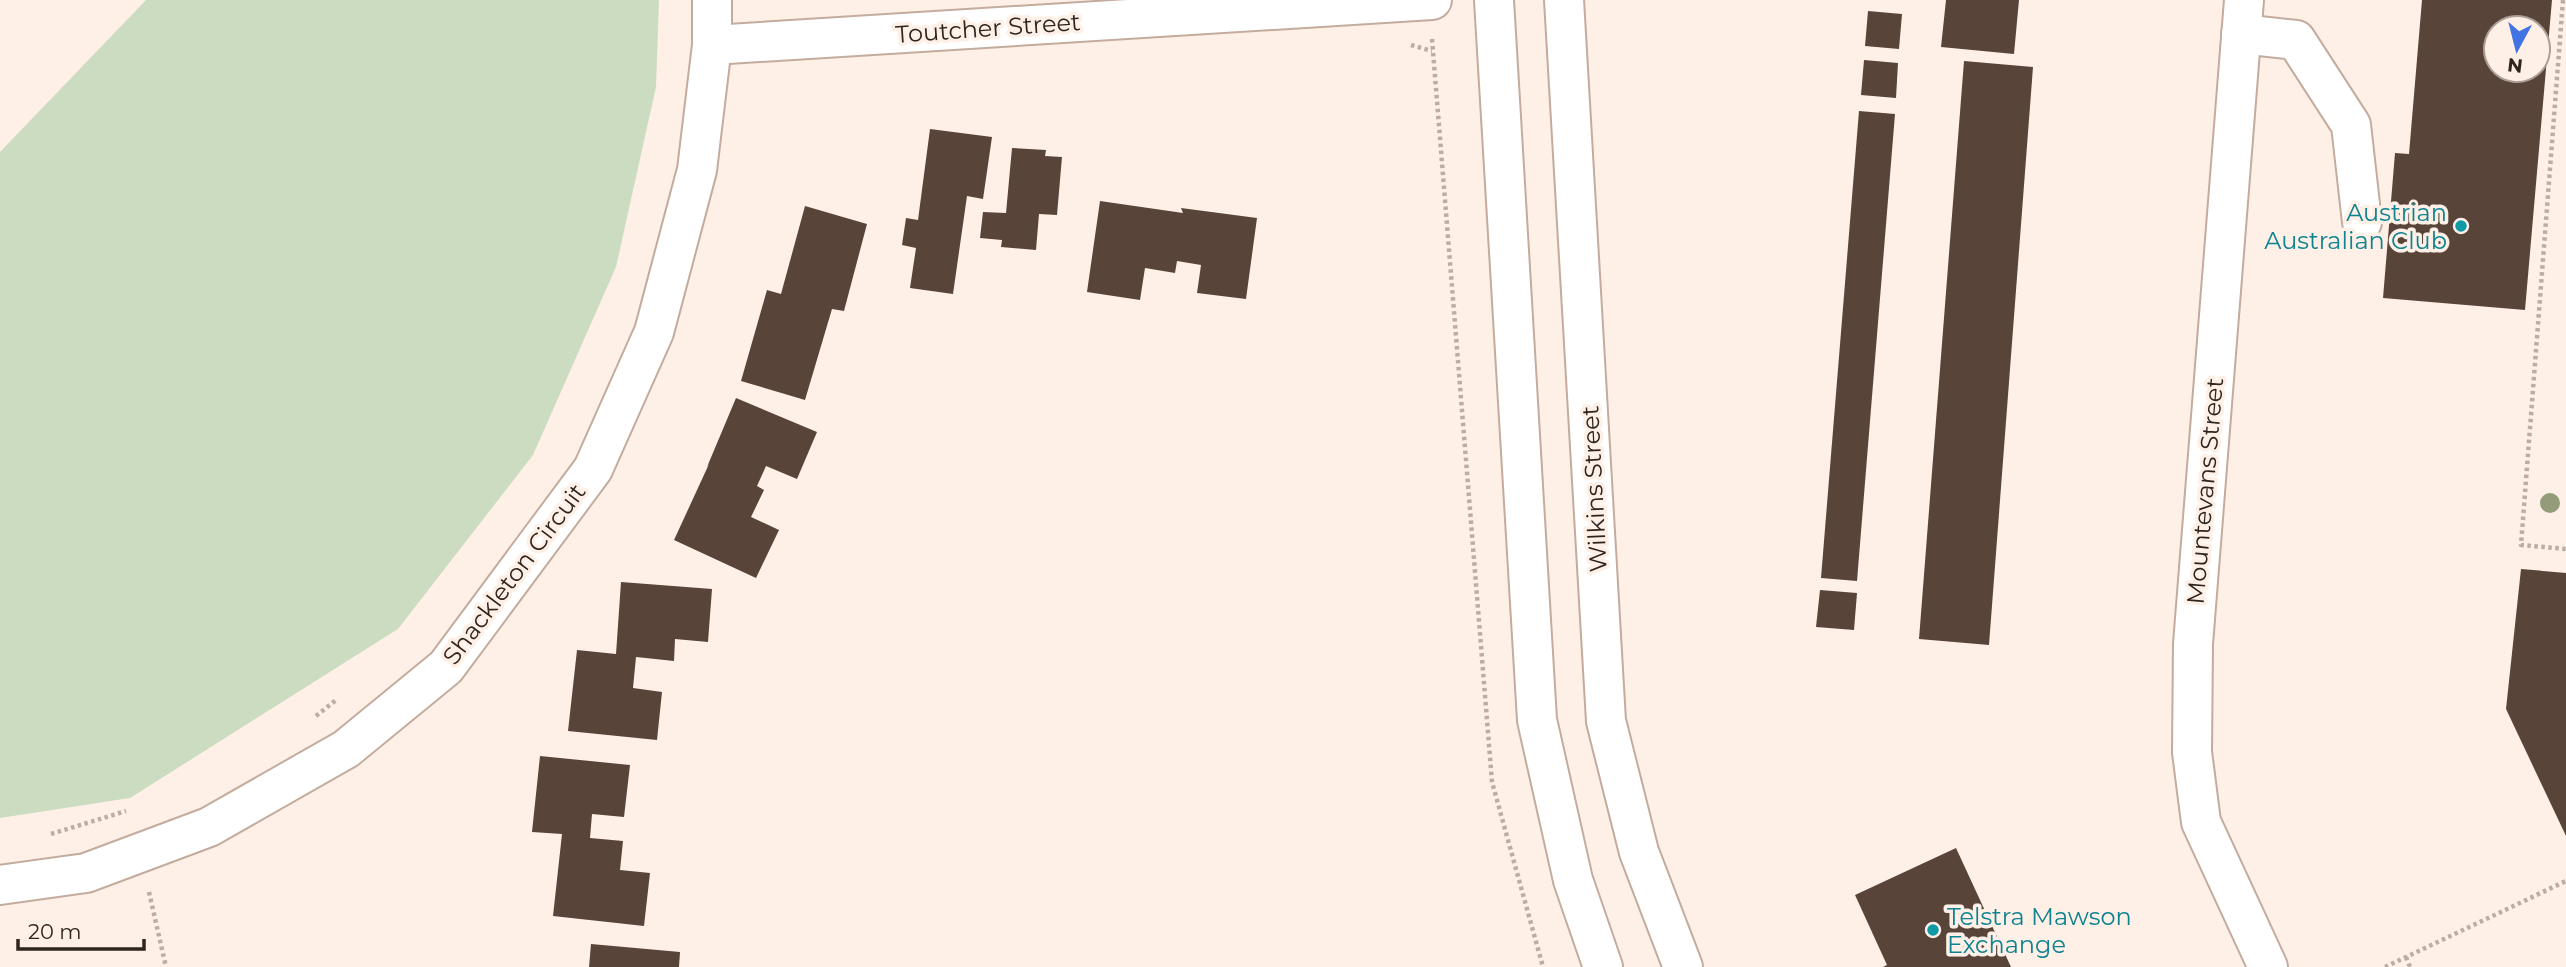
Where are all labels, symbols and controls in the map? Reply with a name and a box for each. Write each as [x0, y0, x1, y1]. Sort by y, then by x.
street label: Toutcher Street [894, 7, 1082, 49]
north arrow [2482, 14, 2552, 84]
text: N [2506, 53, 2524, 78]
place label: Austrian Australian Club [2264, 198, 2447, 255]
marker: Austrian Australian Club [2453, 218, 2469, 234]
street label: Mountevans Street [2181, 376, 2229, 606]
street label: Wilkins Street [1575, 405, 1613, 573]
street label: Shackleton Circuit [437, 478, 592, 670]
place label: Telstra Mawson Exchange [1947, 902, 2132, 959]
scale bar [18, 908, 144, 952]
text: 20 m [28, 919, 82, 944]
marker: Telstra Mawson Exchange [1925, 922, 1941, 938]

